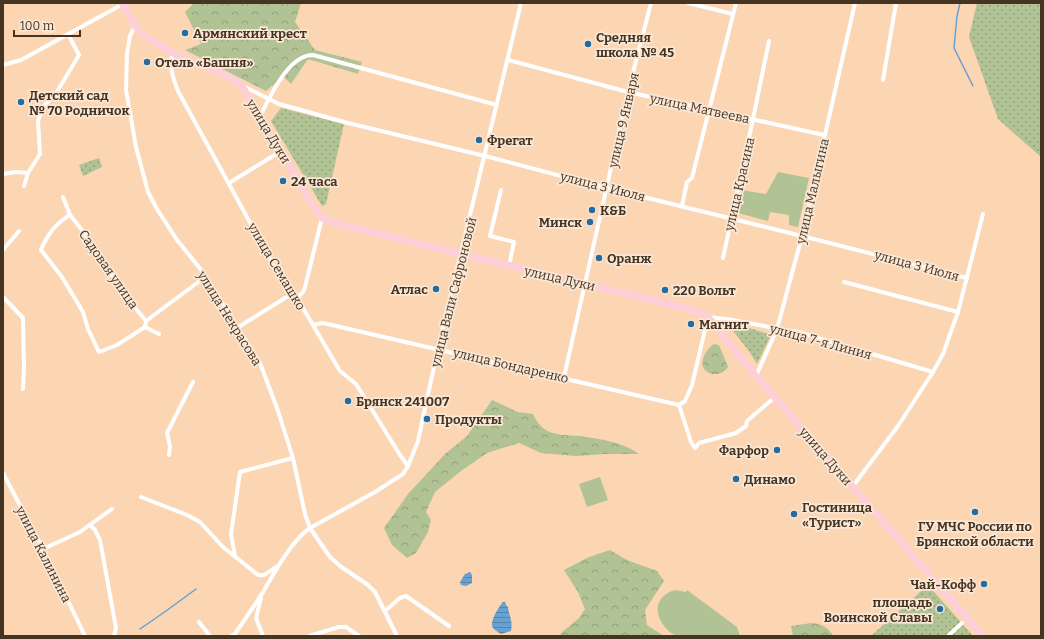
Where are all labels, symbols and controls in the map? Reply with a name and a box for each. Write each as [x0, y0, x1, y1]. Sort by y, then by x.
scale bar [14, 12, 80, 38]
text: 100 m [20, 19, 55, 33]
place label: Армянский крест [193, 26, 307, 41]
marker: Армянский крест [180, 28, 190, 38]
place label: Средняя школа № 45 [596, 30, 674, 60]
marker: Средняя школа № 45 [583, 39, 593, 49]
place label: Отель «Башня» [155, 55, 253, 70]
marker: Отель «Башня» [142, 57, 152, 67]
street label: улица 9 Января [605, 71, 642, 170]
place label: Детский сад № 70 Родничок [29, 88, 130, 118]
street label: улица Матвеева [648, 90, 751, 126]
street label: улица Дуки [243, 95, 294, 167]
marker: Детский сад № 70 Родничок [16, 97, 26, 107]
place label: Фрегат [487, 133, 533, 148]
marker: Фрегат [474, 135, 484, 145]
street label: улица Красина [721, 136, 758, 233]
street label: улица Малыгина [793, 137, 832, 246]
street label: улица 3 Июля [558, 168, 647, 204]
place label: 24 часа [291, 174, 338, 189]
marker: 24 часа [278, 176, 288, 186]
place label: К&Б [600, 203, 626, 218]
marker: К&Б [587, 205, 597, 215]
street label: улица Вали Сафроновой [427, 215, 480, 370]
place label: Минск [539, 215, 582, 230]
marker: Минск [585, 217, 595, 227]
street label: улица Семашко [244, 219, 309, 313]
street label: Садовая улица [76, 227, 141, 312]
street label: улица 3 Июля [872, 247, 961, 284]
place label: Оранж [607, 251, 652, 266]
marker: Оранж [594, 253, 604, 263]
street label: улица Дуки [522, 263, 597, 294]
street label: улица Некрасова [194, 267, 265, 368]
place label: Атлас [391, 282, 428, 297]
place label: 220 Вольт [673, 283, 736, 298]
marker: Атлас [431, 284, 441, 294]
marker: 220 Вольт [660, 285, 670, 295]
place label: Магнит [699, 317, 749, 332]
marker: Магнит [686, 319, 696, 329]
street label: улица 7-я Линия [767, 320, 873, 362]
street label: улица Бондаренко [451, 345, 570, 386]
place label: Брянск 241007 [356, 394, 449, 409]
marker: Брянск 241007 [343, 396, 353, 406]
place label: Продукты [435, 412, 502, 427]
marker: Продукты [422, 414, 432, 424]
street label: улица Дуки [796, 423, 855, 489]
place label: Фарфор [719, 443, 769, 458]
marker: Фарфор [772, 445, 782, 455]
place label: Динамо [744, 472, 796, 487]
marker: Динамо [731, 474, 741, 484]
place label: Гостиница «Турист» [802, 500, 873, 530]
street label: улица Калинина [12, 503, 74, 605]
marker: ГУ МЧС России по Брянской области [970, 507, 980, 517]
marker: Гостиница «Турист» [789, 509, 799, 519]
place label: ГУ МЧС России по Брянской области [916, 519, 1034, 549]
place label: Чай-Кофф [910, 577, 976, 592]
marker: Чай-Кофф [979, 579, 989, 589]
place label: площадь Воинской Славы [824, 595, 932, 625]
marker: площадь Воинской Славы [935, 604, 945, 614]

